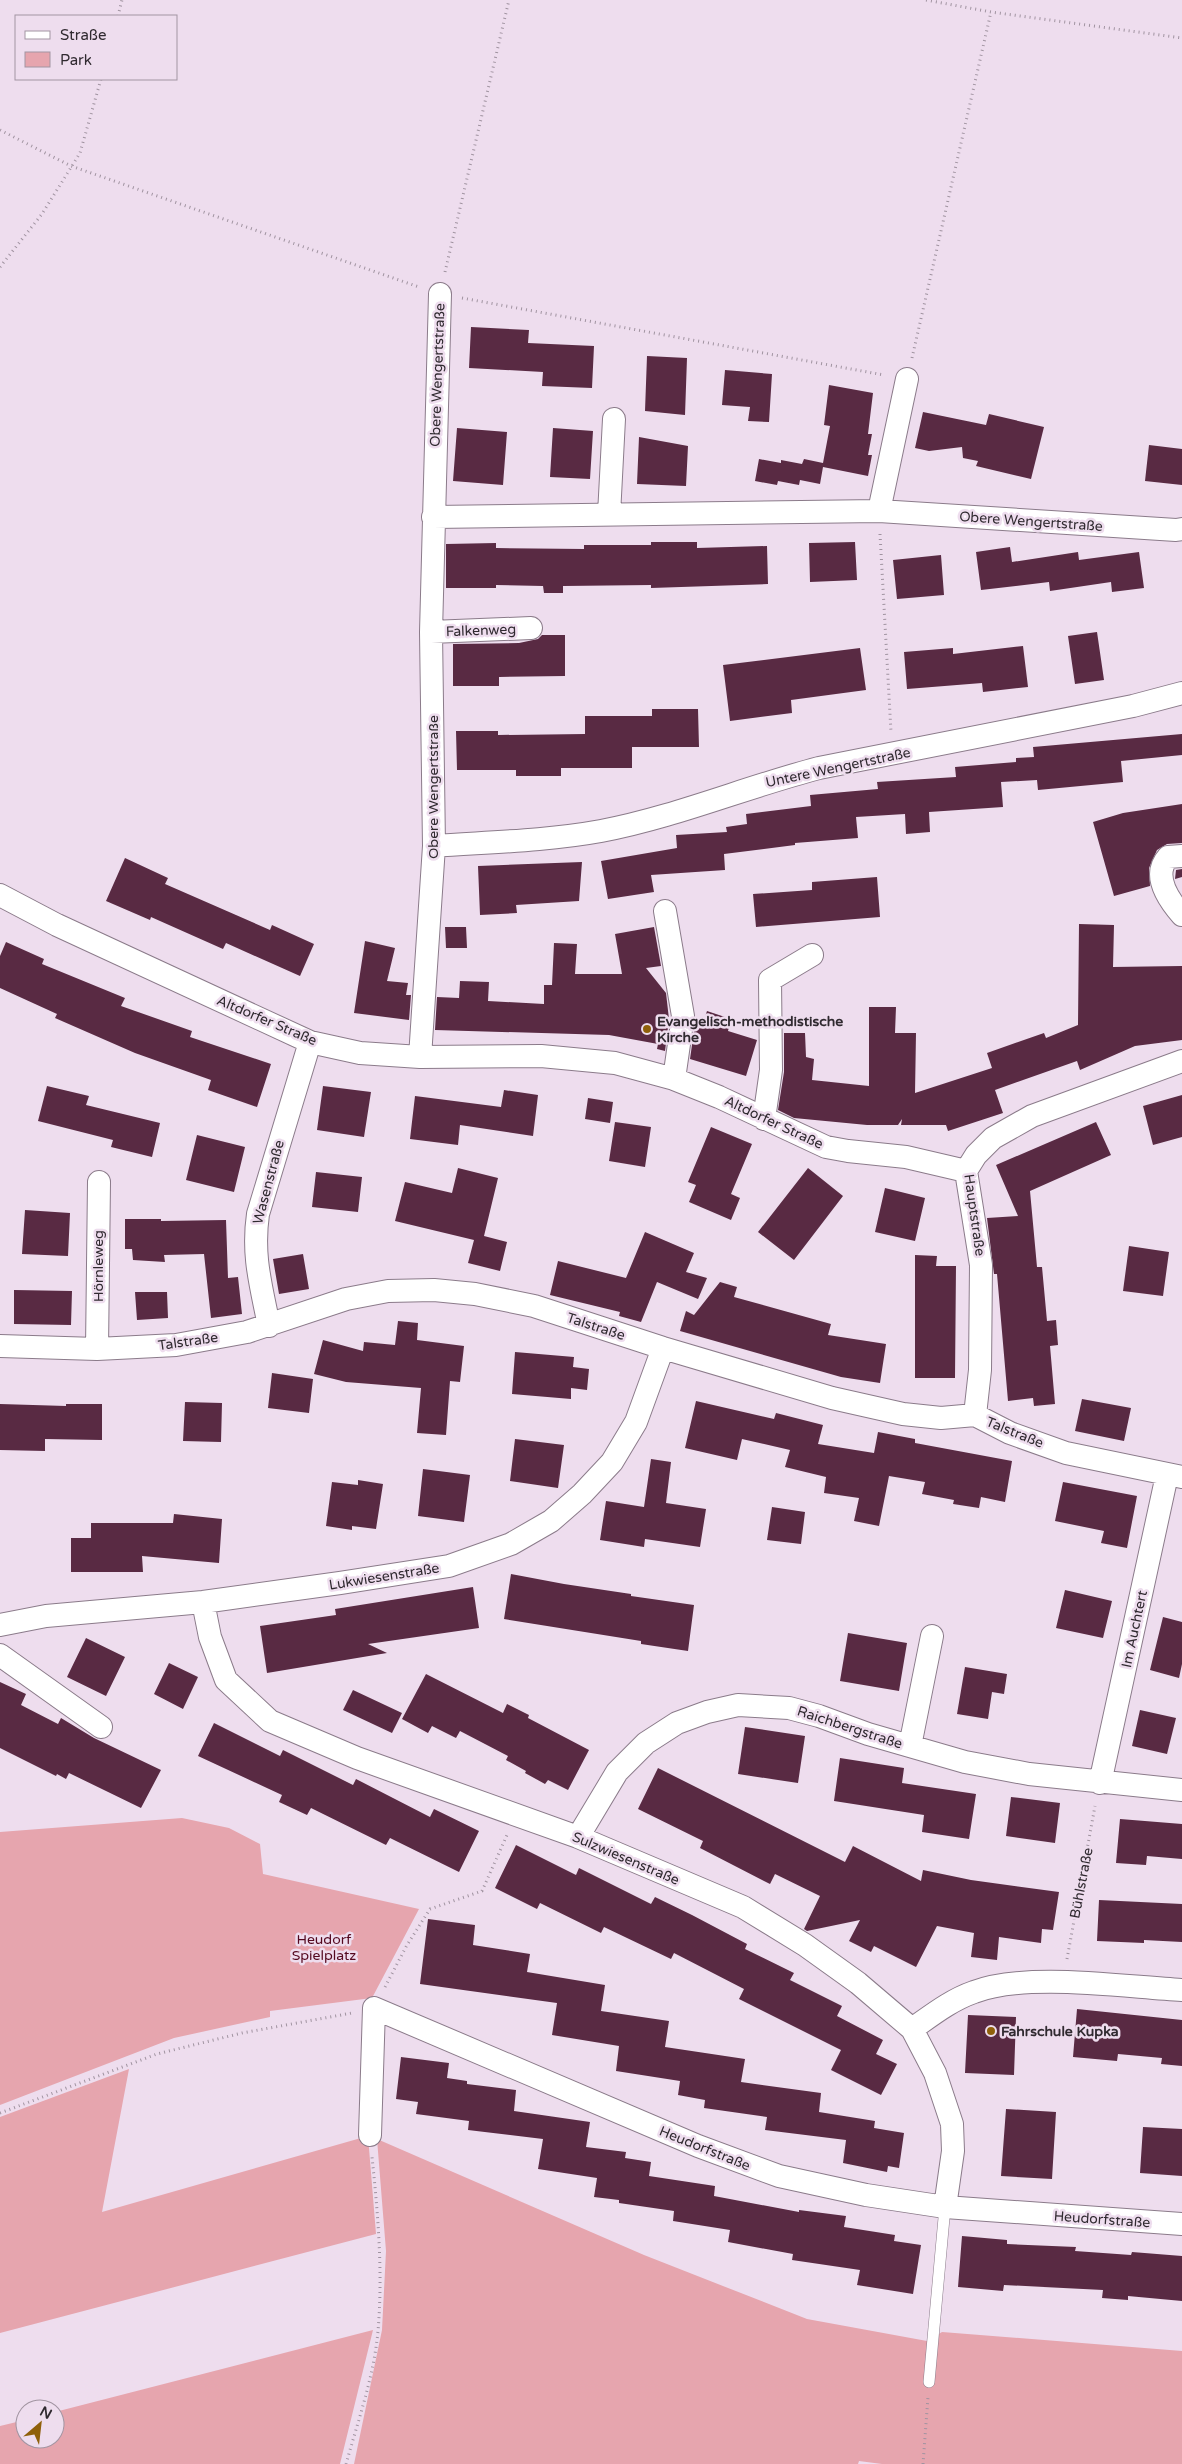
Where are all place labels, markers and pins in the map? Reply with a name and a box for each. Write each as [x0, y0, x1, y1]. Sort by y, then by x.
place label: Evangelisch-methodistische Kirche [657, 1013, 843, 1046]
marker: Evangelisch-methodistische Kirche [641, 1023, 653, 1035]
place label: Fahrschule Kupka [1001, 2023, 1119, 2040]
marker: Fahrschule Kupka [985, 2025, 997, 2037]

